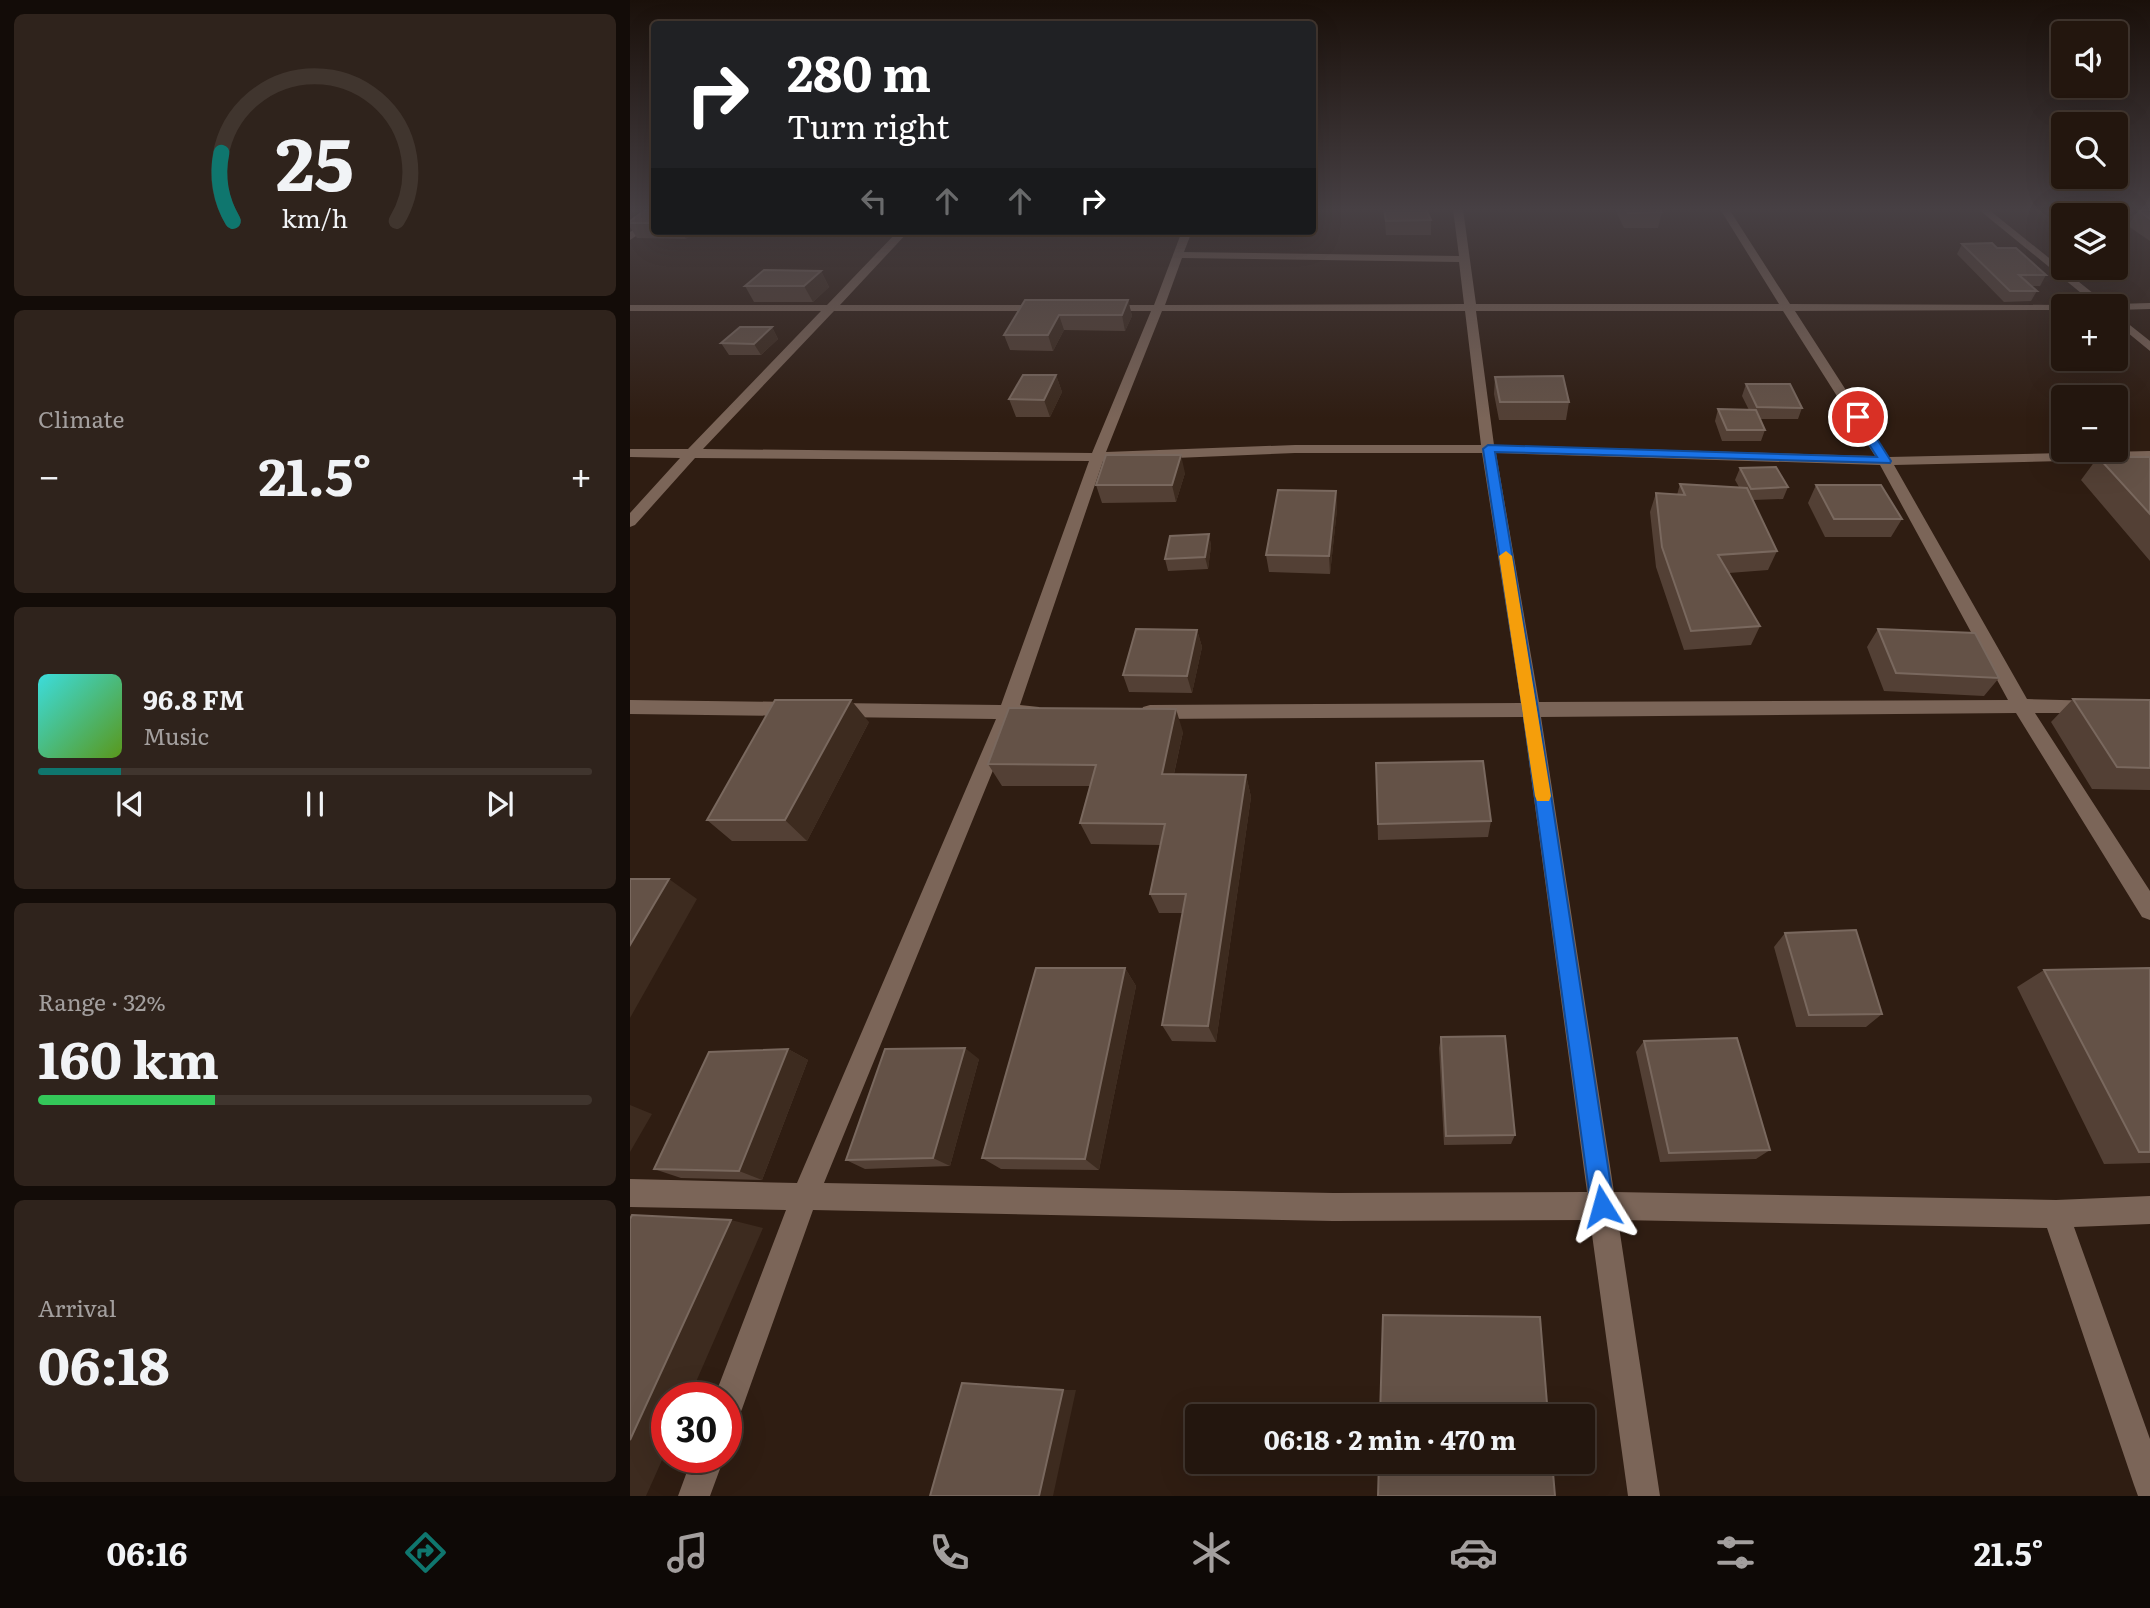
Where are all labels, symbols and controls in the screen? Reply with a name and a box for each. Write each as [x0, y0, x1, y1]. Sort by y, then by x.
map controls [2051, 21, 2128, 462]
button: sound [2051, 21, 2128, 98]
text: 280 m [787, 34, 931, 107]
icon: right [672, 49, 763, 140]
text: Turn right [787, 101, 949, 149]
text: 25 [276, 106, 354, 214]
button: search [2051, 112, 2128, 189]
icon: left [855, 182, 893, 220]
icon: ahead [928, 182, 966, 220]
icon: ahead [1001, 182, 1039, 220]
icon: right [1074, 182, 1112, 220]
text: km/h [282, 199, 348, 236]
button: layers [2051, 203, 2128, 280]
button: + [2051, 294, 2128, 371]
button: − [2051, 385, 2128, 462]
pin [1828, 387, 1888, 447]
icon: arrive [1839, 398, 1877, 436]
text: Climate [38, 401, 124, 435]
text: 21.5° [258, 435, 372, 512]
text: − [38, 445, 60, 502]
text: + [570, 445, 592, 502]
text: 96.8 FM [143, 679, 244, 718]
text: Music [143, 718, 209, 752]
icon: previous [111, 785, 149, 823]
icon: pause [296, 785, 334, 823]
icon: next [481, 785, 519, 823]
text: Range · 32% [38, 984, 166, 1018]
text: 160 km [38, 1018, 219, 1095]
position arrow [1565, 1169, 1639, 1243]
text: Arrival [38, 1290, 117, 1324]
text: 06:18 [38, 1324, 170, 1401]
speed limit sign: 30 [651, 1382, 742, 1473]
text: 06:18 · 2 min · 470 m [1264, 1419, 1516, 1458]
text: 06:16 [107, 1528, 187, 1576]
icon: directions [401, 1528, 450, 1577]
icon: music [663, 1528, 712, 1577]
icon: phone [925, 1528, 974, 1577]
icon: climate [1187, 1528, 1236, 1577]
icon: car [1449, 1528, 1498, 1577]
icon: filters [1711, 1528, 1760, 1577]
text: 21.5° [1974, 1528, 2043, 1576]

